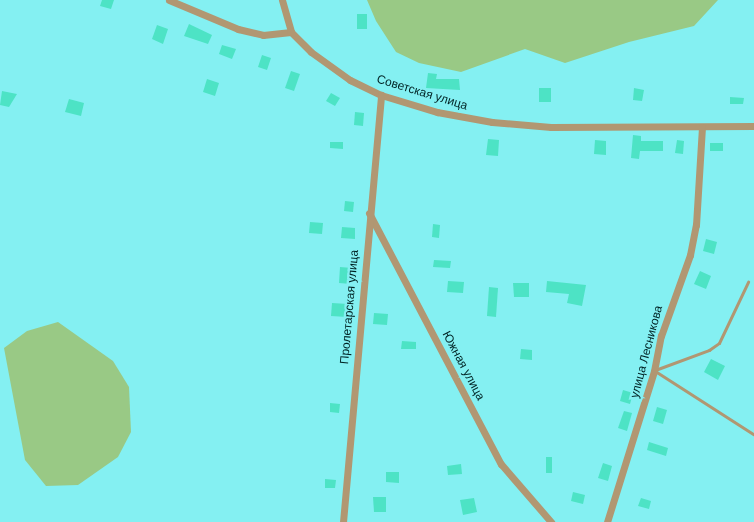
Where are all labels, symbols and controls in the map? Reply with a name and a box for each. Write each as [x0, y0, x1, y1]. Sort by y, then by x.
street label: Советская улица [375, 72, 469, 114]
street label: Пролетарская улица [338, 249, 362, 365]
street label: улица Лесникова [628, 304, 666, 400]
street label: Южная улица [439, 329, 487, 403]

